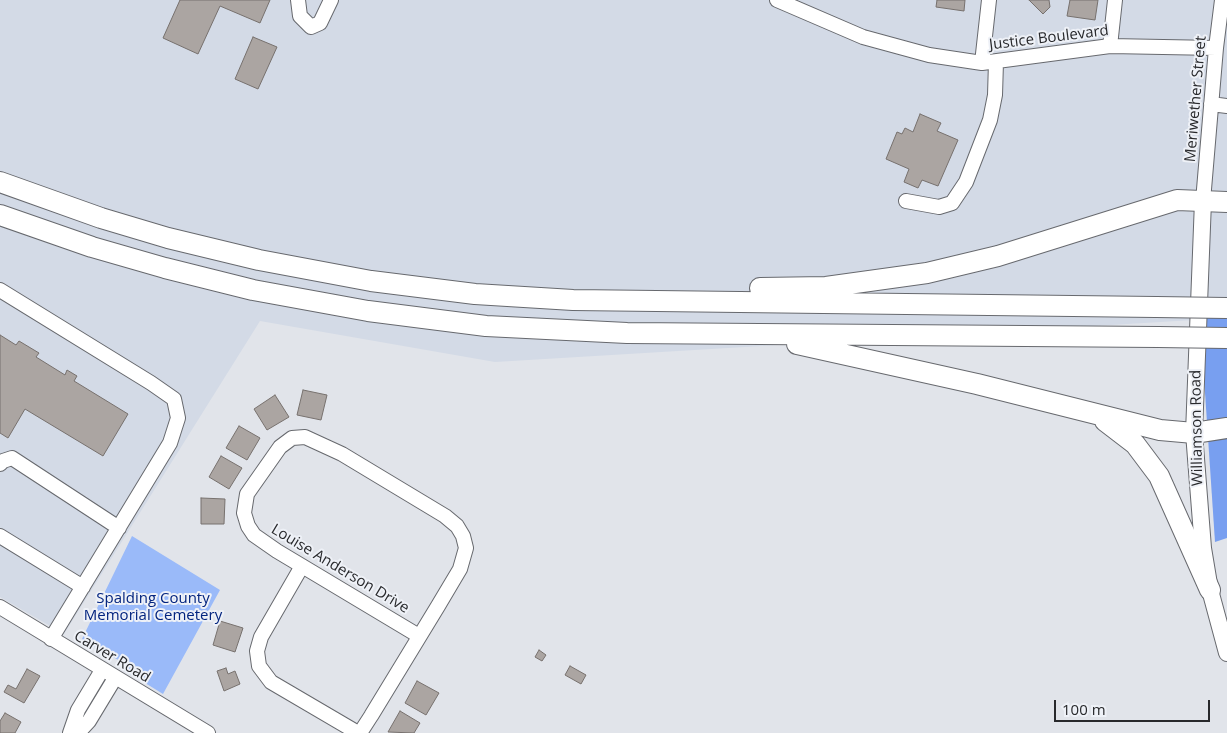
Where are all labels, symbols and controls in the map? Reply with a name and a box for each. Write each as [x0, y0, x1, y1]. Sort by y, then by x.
street label: Justice Boulevard [988, 22, 1110, 54]
street label: Meriwether Street [1182, 35, 1210, 163]
street label: Williamson Road [1187, 370, 1207, 486]
street label: Louise Anderson Drive [268, 521, 412, 617]
park label: Spalding County Memorial Cemetery [84, 590, 222, 625]
street label: Carver Road [71, 627, 153, 687]
scale bar [1057, 690, 1213, 722]
text: 100 m [1062, 699, 1106, 719]

